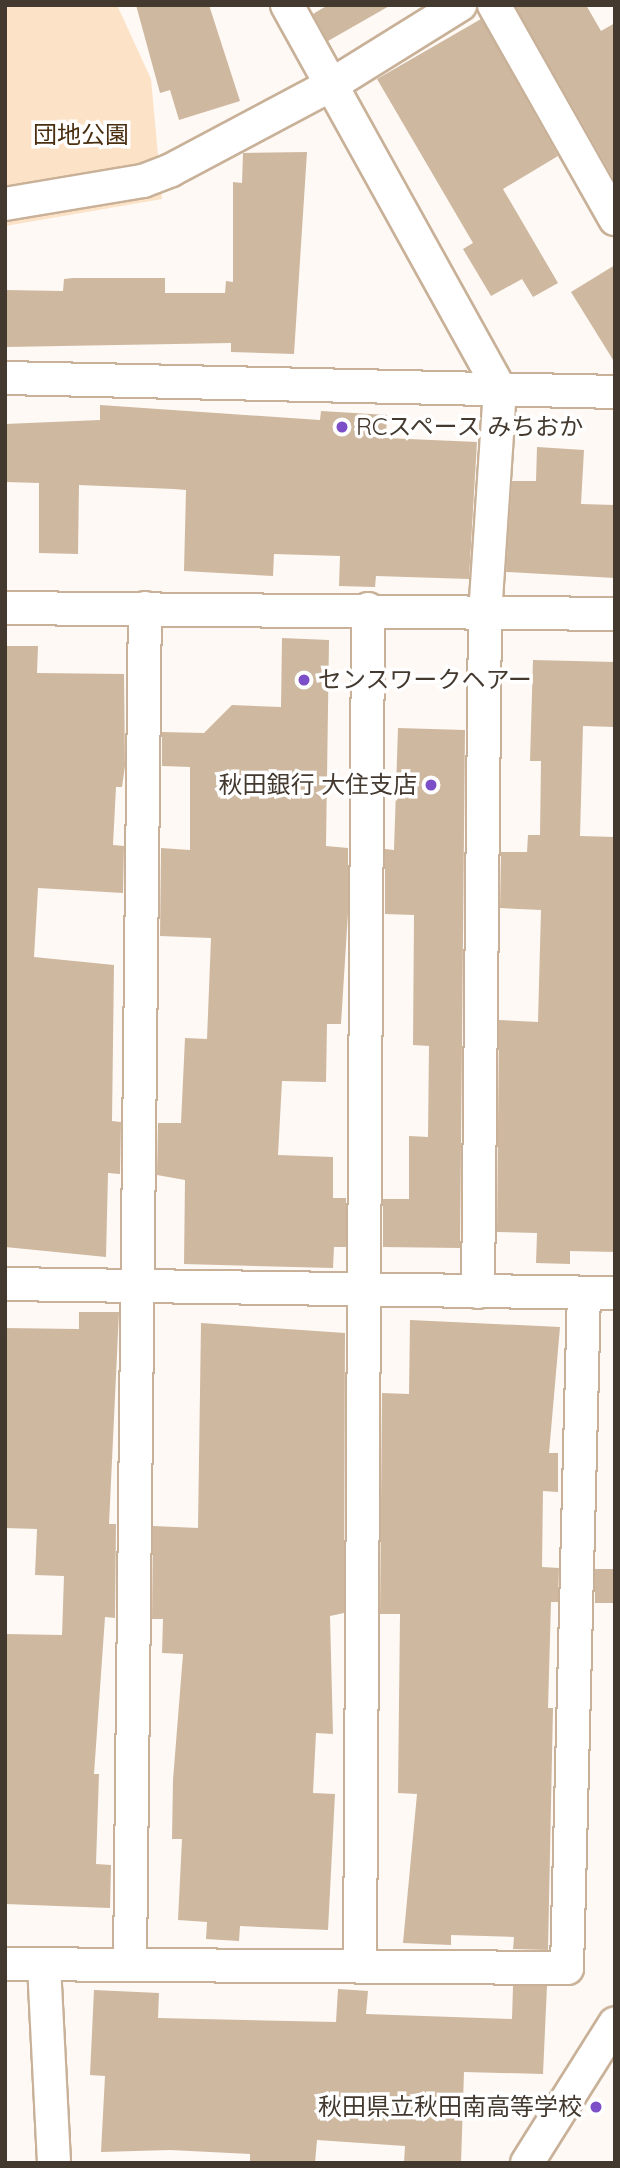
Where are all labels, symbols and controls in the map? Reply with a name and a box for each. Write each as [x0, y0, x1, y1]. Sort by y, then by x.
park label: 団地公園 [33, 121, 129, 149]
place label: RCスペース みちおか [356, 413, 586, 441]
marker: RCスペース みちおか [334, 419, 350, 435]
place label: センスワークヘアー [318, 666, 533, 694]
marker: センスワークヘアー [296, 672, 312, 688]
place label: 秋田銀行 大住支店 [218, 771, 417, 799]
marker: 秋田銀行 大住支店 [423, 777, 439, 793]
place label: 秋田県立秋田南高等学校 [318, 2093, 582, 2121]
marker: 秋田県立秋田南高等学校 [588, 2099, 604, 2115]

